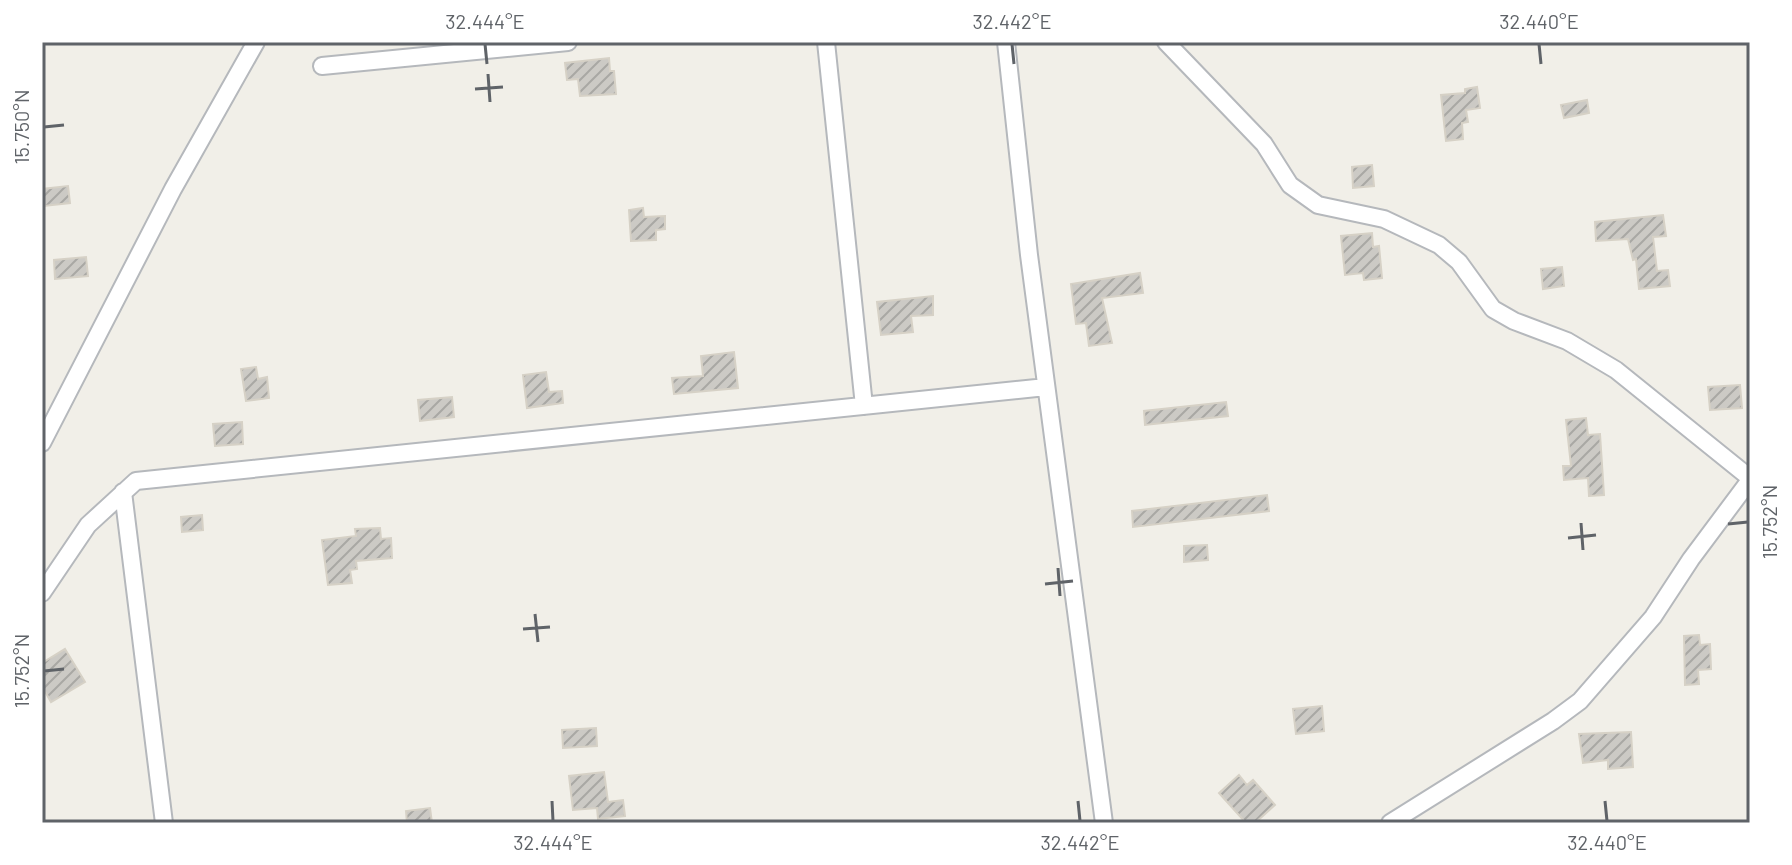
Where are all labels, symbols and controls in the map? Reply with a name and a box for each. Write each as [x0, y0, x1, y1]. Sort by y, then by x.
text: 32.444°E [445, 9, 525, 33]
text: 32.442°E [972, 9, 1052, 33]
text: 32.440°E [1499, 9, 1579, 33]
text: 15.750°N [9, 89, 33, 165]
text: 15.752°N [1757, 485, 1781, 559]
text: 15.752°N [9, 634, 33, 708]
text: 32.444°E [513, 830, 593, 854]
text: 32.442°E [1040, 830, 1120, 854]
text: 32.440°E [1567, 830, 1647, 854]

